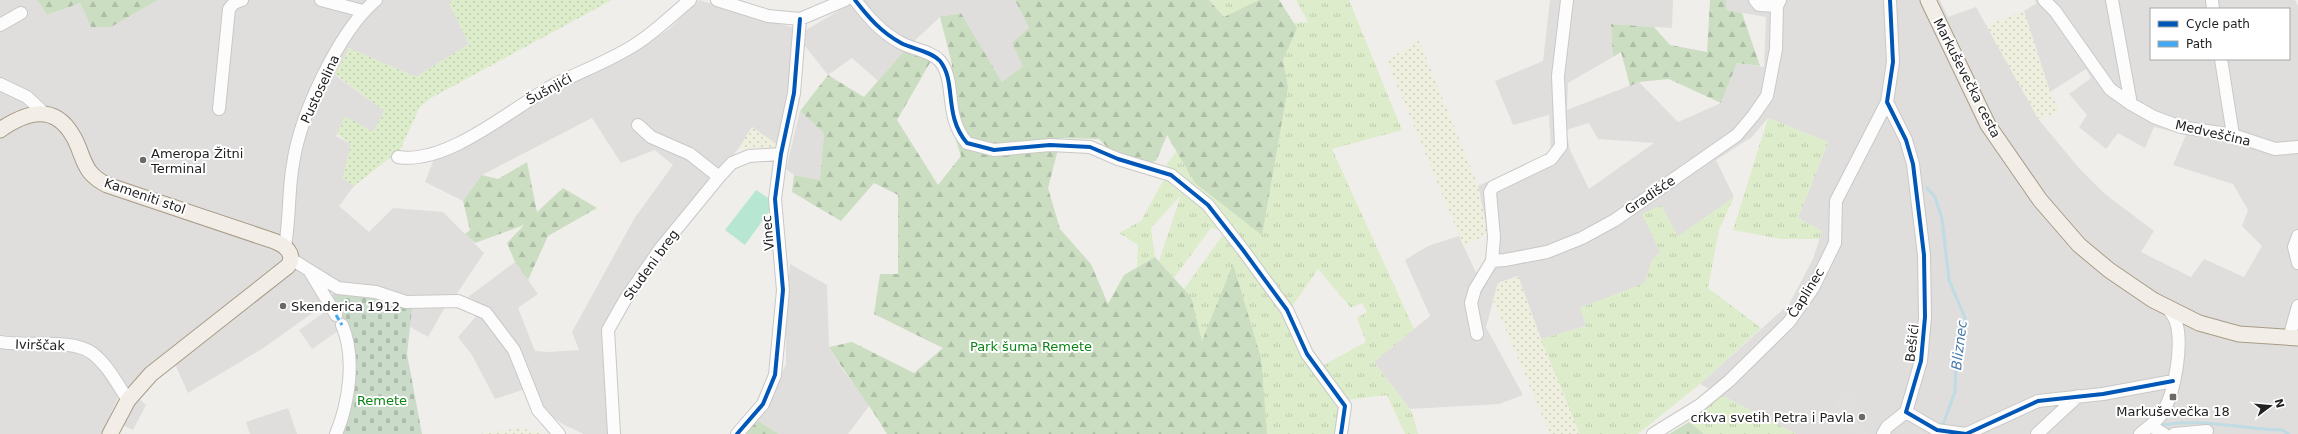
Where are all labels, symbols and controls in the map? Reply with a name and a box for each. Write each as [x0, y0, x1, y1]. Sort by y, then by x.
legend [2150, 8, 2290, 60]
street label: Markuševečka cesta [1930, 16, 2004, 140]
text: Cycle path [2186, 17, 2250, 31]
text: Path [2186, 37, 2212, 51]
street label: Pustoselina [298, 52, 342, 126]
street label: Šušnjići [524, 70, 574, 108]
street label: Medveščina [2174, 117, 2252, 149]
place label: Ameropa Žitni Terminal [150, 146, 243, 176]
marker: Ameropa Žitni Terminal [138, 155, 148, 165]
street label: Gradišće [1622, 173, 1678, 217]
street label: Kameniti stol [102, 175, 188, 217]
street label: Vinec [759, 215, 777, 251]
street label: Studeni breg [620, 227, 682, 303]
street label: Čaplinec [1785, 265, 1827, 321]
place label: Skenderica 1912 [291, 299, 400, 314]
marker: Skenderica 1912 [278, 301, 288, 311]
water label: Bliznec [1948, 319, 1970, 371]
street label: Bešići [1902, 323, 1922, 363]
street label: Ivirščak [15, 337, 66, 353]
park label: Park šuma Remete [970, 339, 1092, 354]
north arrow [2250, 386, 2290, 426]
marker: Markuševečka 18 [2168, 392, 2178, 402]
park label: Remete [357, 393, 407, 408]
text: N [2272, 397, 2287, 410]
place label: Markuševečka 18 [2116, 404, 2230, 419]
place label: crkva svetih Petra i Pavla [1690, 410, 1854, 425]
marker: crkva svetih Petra i Pavla [1857, 412, 1867, 422]

